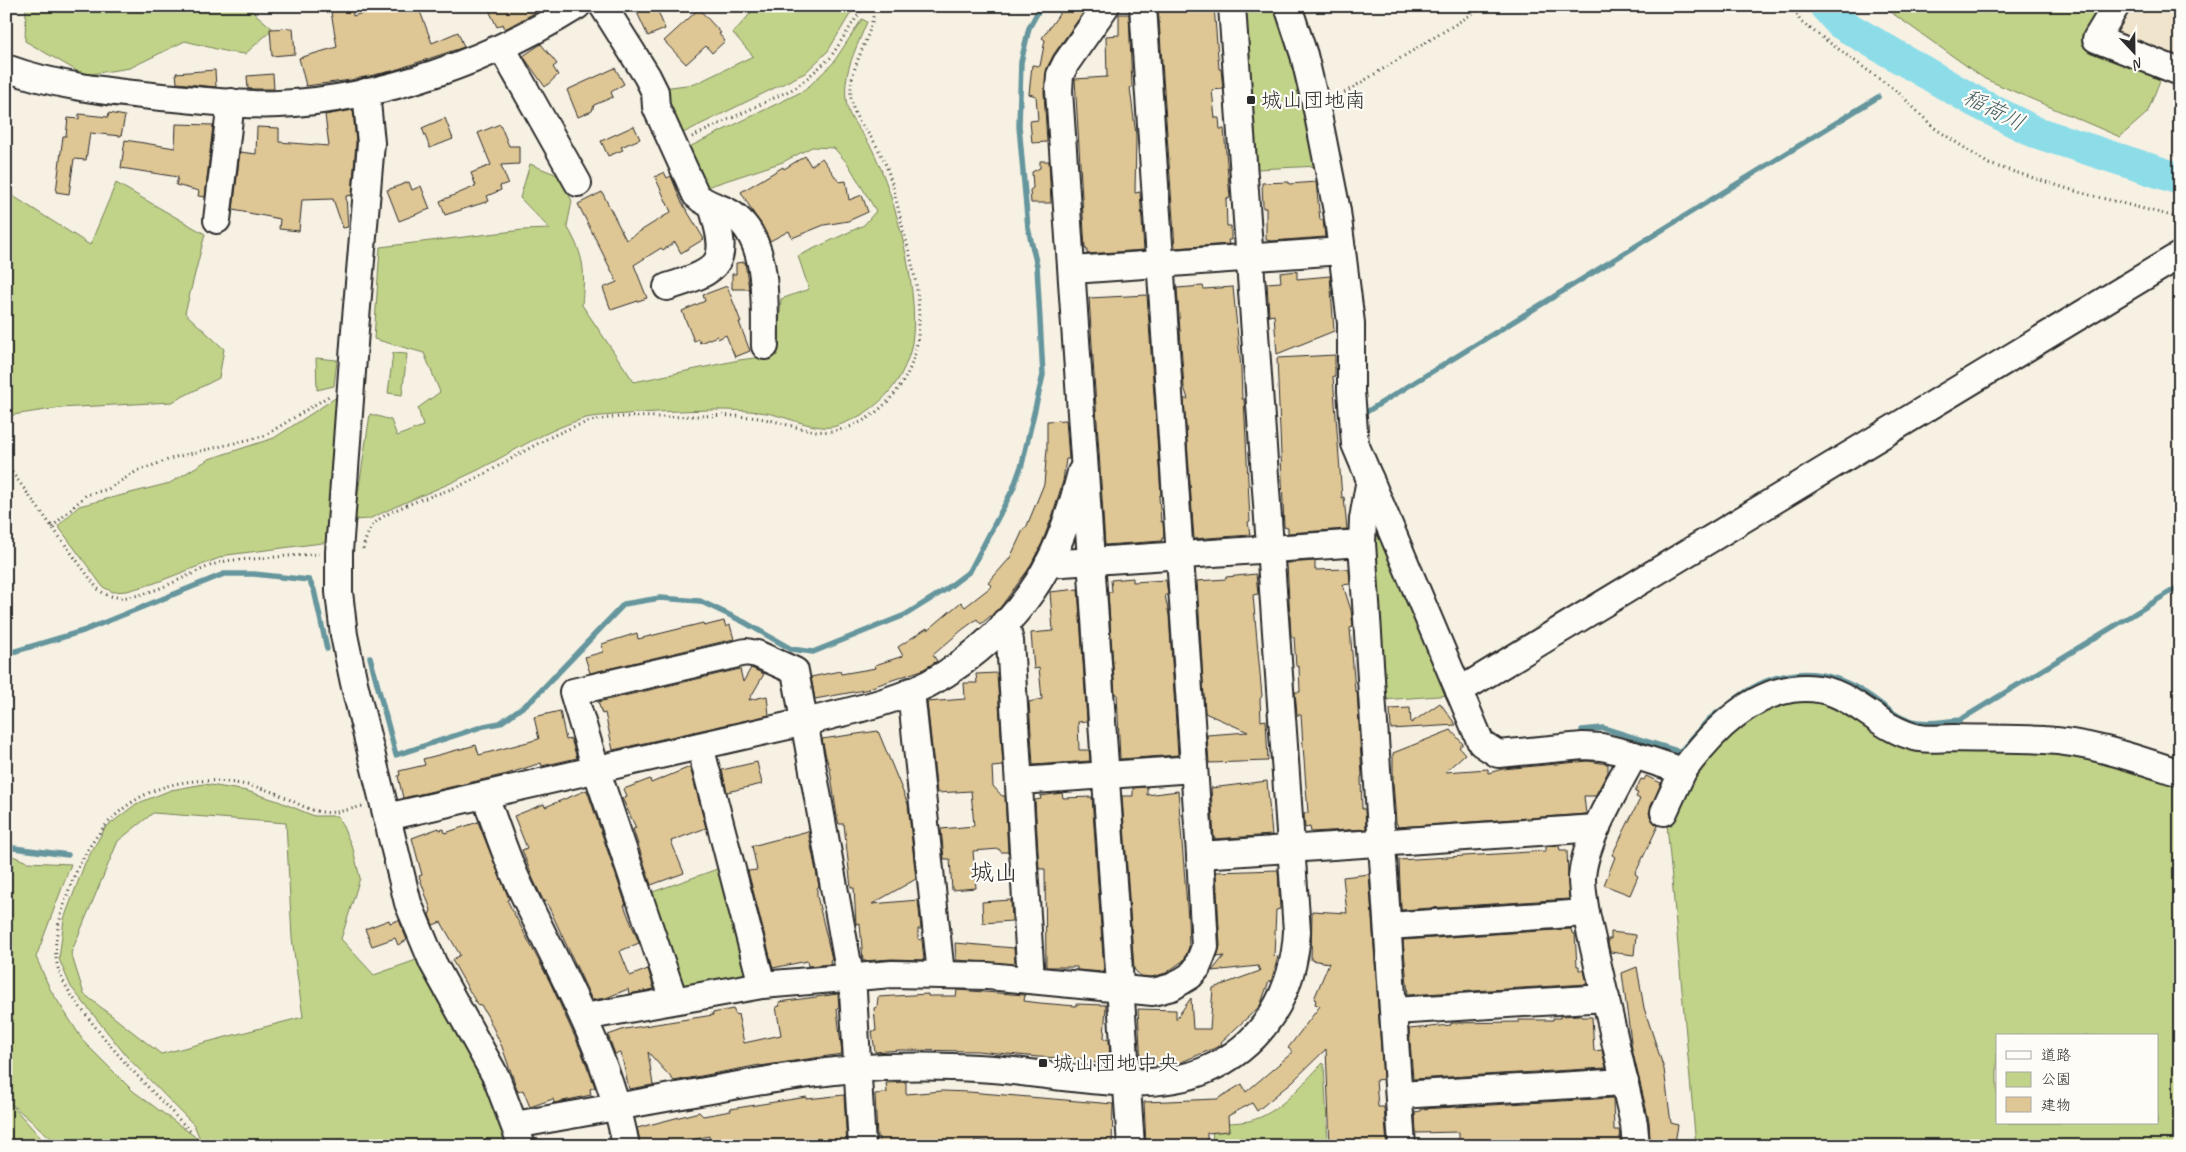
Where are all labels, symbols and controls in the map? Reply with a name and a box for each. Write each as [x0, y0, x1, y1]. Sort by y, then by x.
north arrow [2108, 28, 2158, 78]
text: N [2129, 54, 2146, 74]
water label: 稲荷川 [1958, 83, 2030, 137]
place label: 城山団地南 [1261, 87, 1366, 113]
marker: 城山団地南 [1245, 94, 1257, 106]
district label: 城山 [970, 857, 1018, 887]
legend [1996, 1034, 2158, 1124]
text: 道路 [2041, 1046, 2071, 1065]
place label: 城山団地中央 [1053, 1050, 1179, 1076]
marker: 城山団地中央 [1037, 1057, 1049, 1069]
text: 公園 [2041, 1070, 2071, 1089]
text: 建物 [2041, 1096, 2071, 1115]

